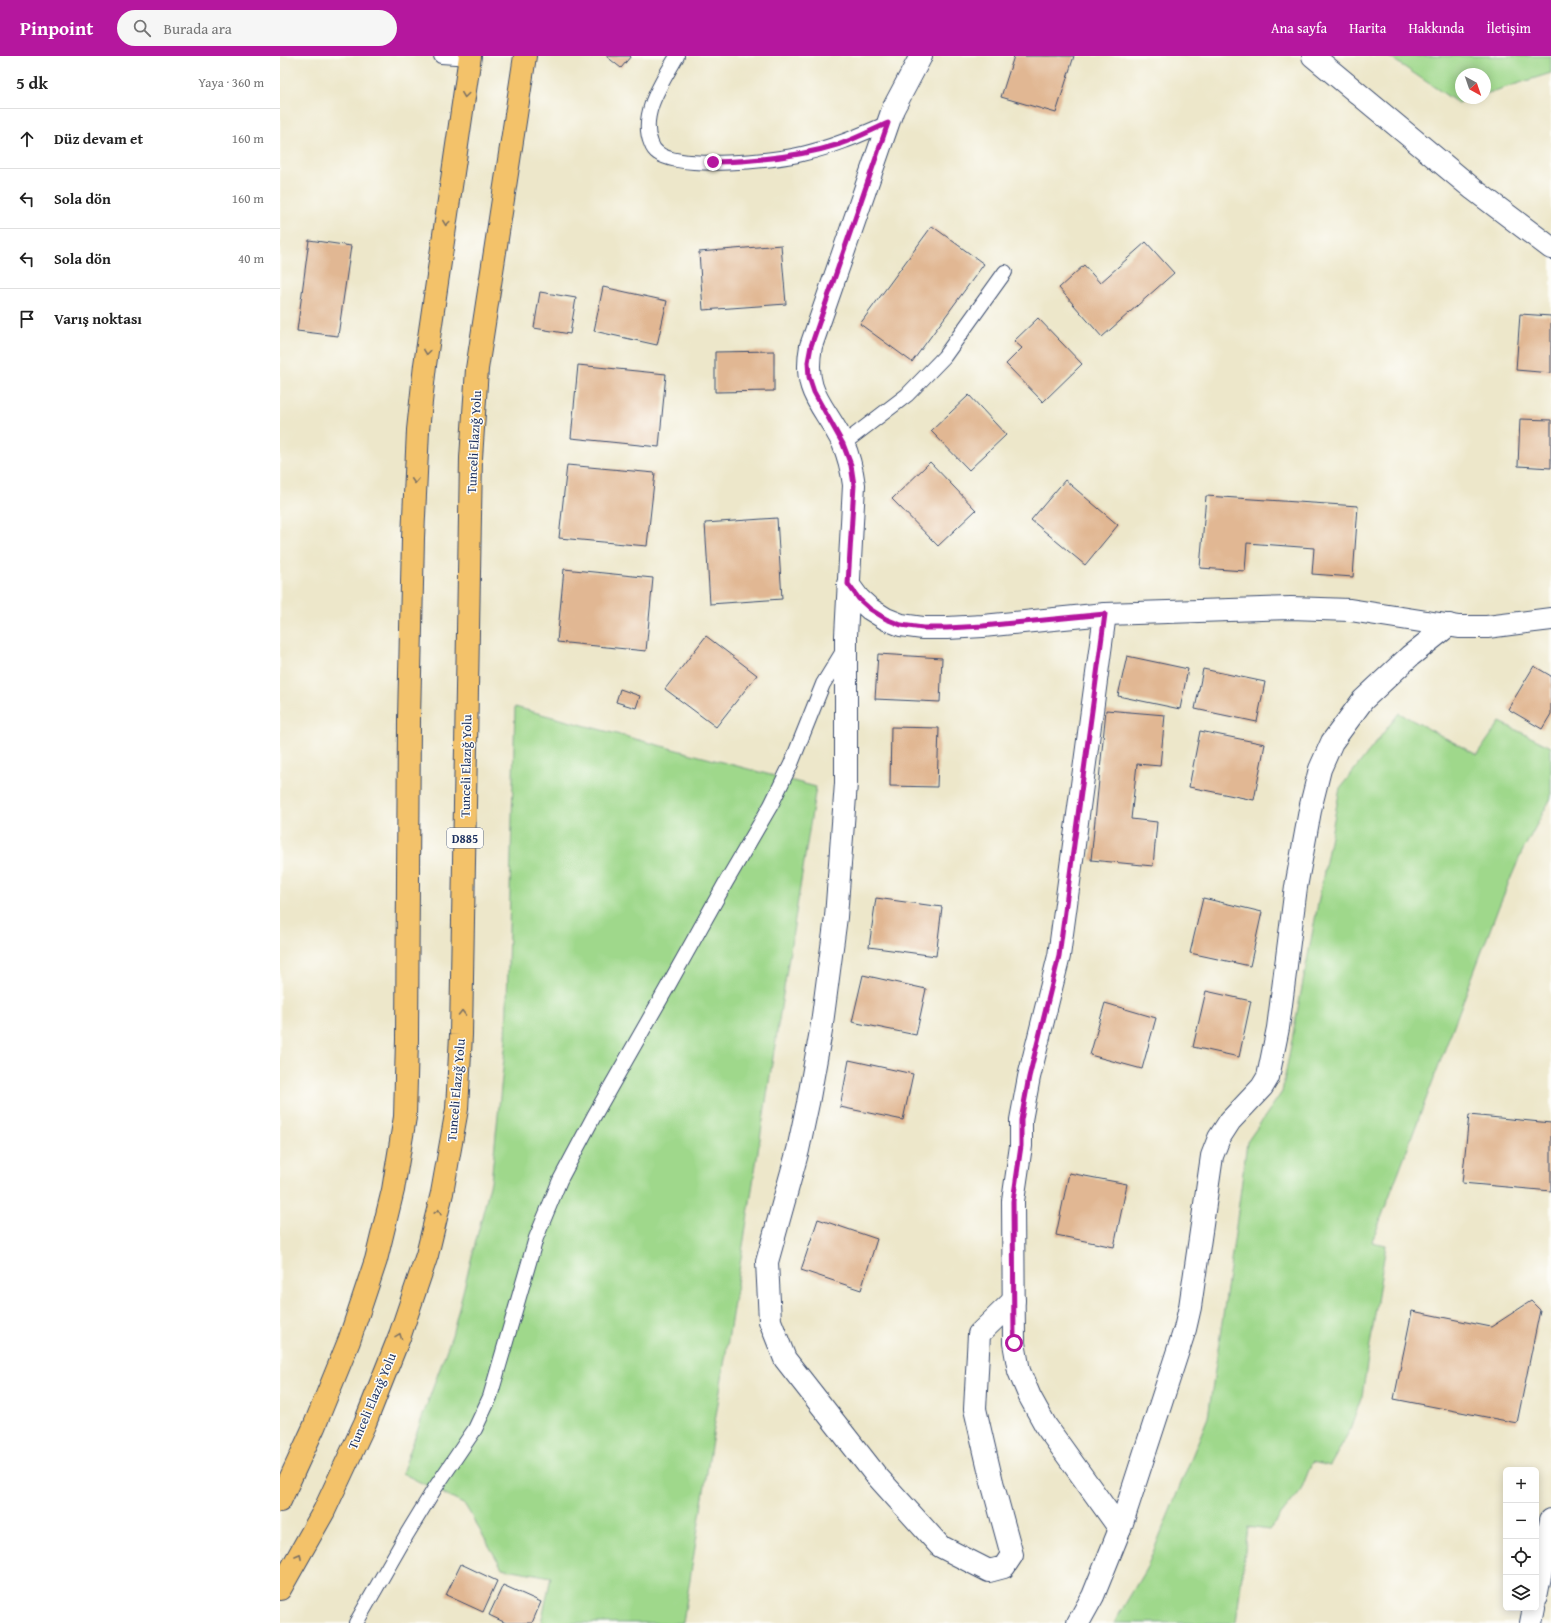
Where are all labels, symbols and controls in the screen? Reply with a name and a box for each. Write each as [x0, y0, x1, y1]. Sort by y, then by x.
search box [117, 10, 397, 46]
text: Pinpoint [20, 14, 93, 42]
icon: search [131, 17, 153, 39]
text: Burada ara [163, 18, 232, 39]
text: Ana sayfa [1271, 18, 1327, 38]
text: Harita [1349, 18, 1386, 38]
text: Hakkında [1408, 18, 1464, 38]
text: İletişim [1486, 18, 1531, 38]
north arrow [1455, 68, 1491, 104]
text: 5 dk [16, 70, 48, 95]
text: Yaya · 360 m [198, 73, 264, 92]
one-way arrow [461, 92, 470, 98]
icon: ahead [16, 128, 38, 150]
text: Düz devam et [54, 128, 143, 149]
text: 160 m [232, 129, 264, 148]
route end [704, 153, 722, 171]
icon: left [16, 188, 38, 210]
text: Sola dön [54, 188, 111, 209]
text: 160 m [232, 189, 264, 208]
one-way arrow [442, 220, 451, 226]
icon: left [16, 248, 38, 270]
text: Sola dön [54, 248, 111, 269]
text: 40 m [238, 249, 264, 268]
icon: arrive [16, 308, 38, 330]
text: Varış noktası [54, 308, 142, 329]
one-way arrow [423, 349, 432, 355]
street label: Tunceli Elazığ Yolu [462, 390, 486, 494]
one-way arrow [411, 478, 420, 484]
street label: Tunceli Elazığ Yolu [456, 714, 476, 818]
road number: D885 [447, 828, 483, 848]
one-way arrow [457, 1010, 466, 1016]
street label: Tunceli Elazığ Yolu [442, 1038, 470, 1142]
one-way arrow [433, 1208, 442, 1215]
one-way arrow [395, 1332, 403, 1339]
route start [1005, 1334, 1023, 1352]
street label: Tunceli Elazığ Yolu [343, 1350, 401, 1452]
map controls [1503, 1467, 1539, 1611]
button: + [1503, 1467, 1539, 1503]
button: − [1503, 1503, 1539, 1539]
button: locate [1503, 1539, 1539, 1575]
one-way arrow [295, 1552, 302, 1560]
button: layers [1503, 1575, 1539, 1611]

